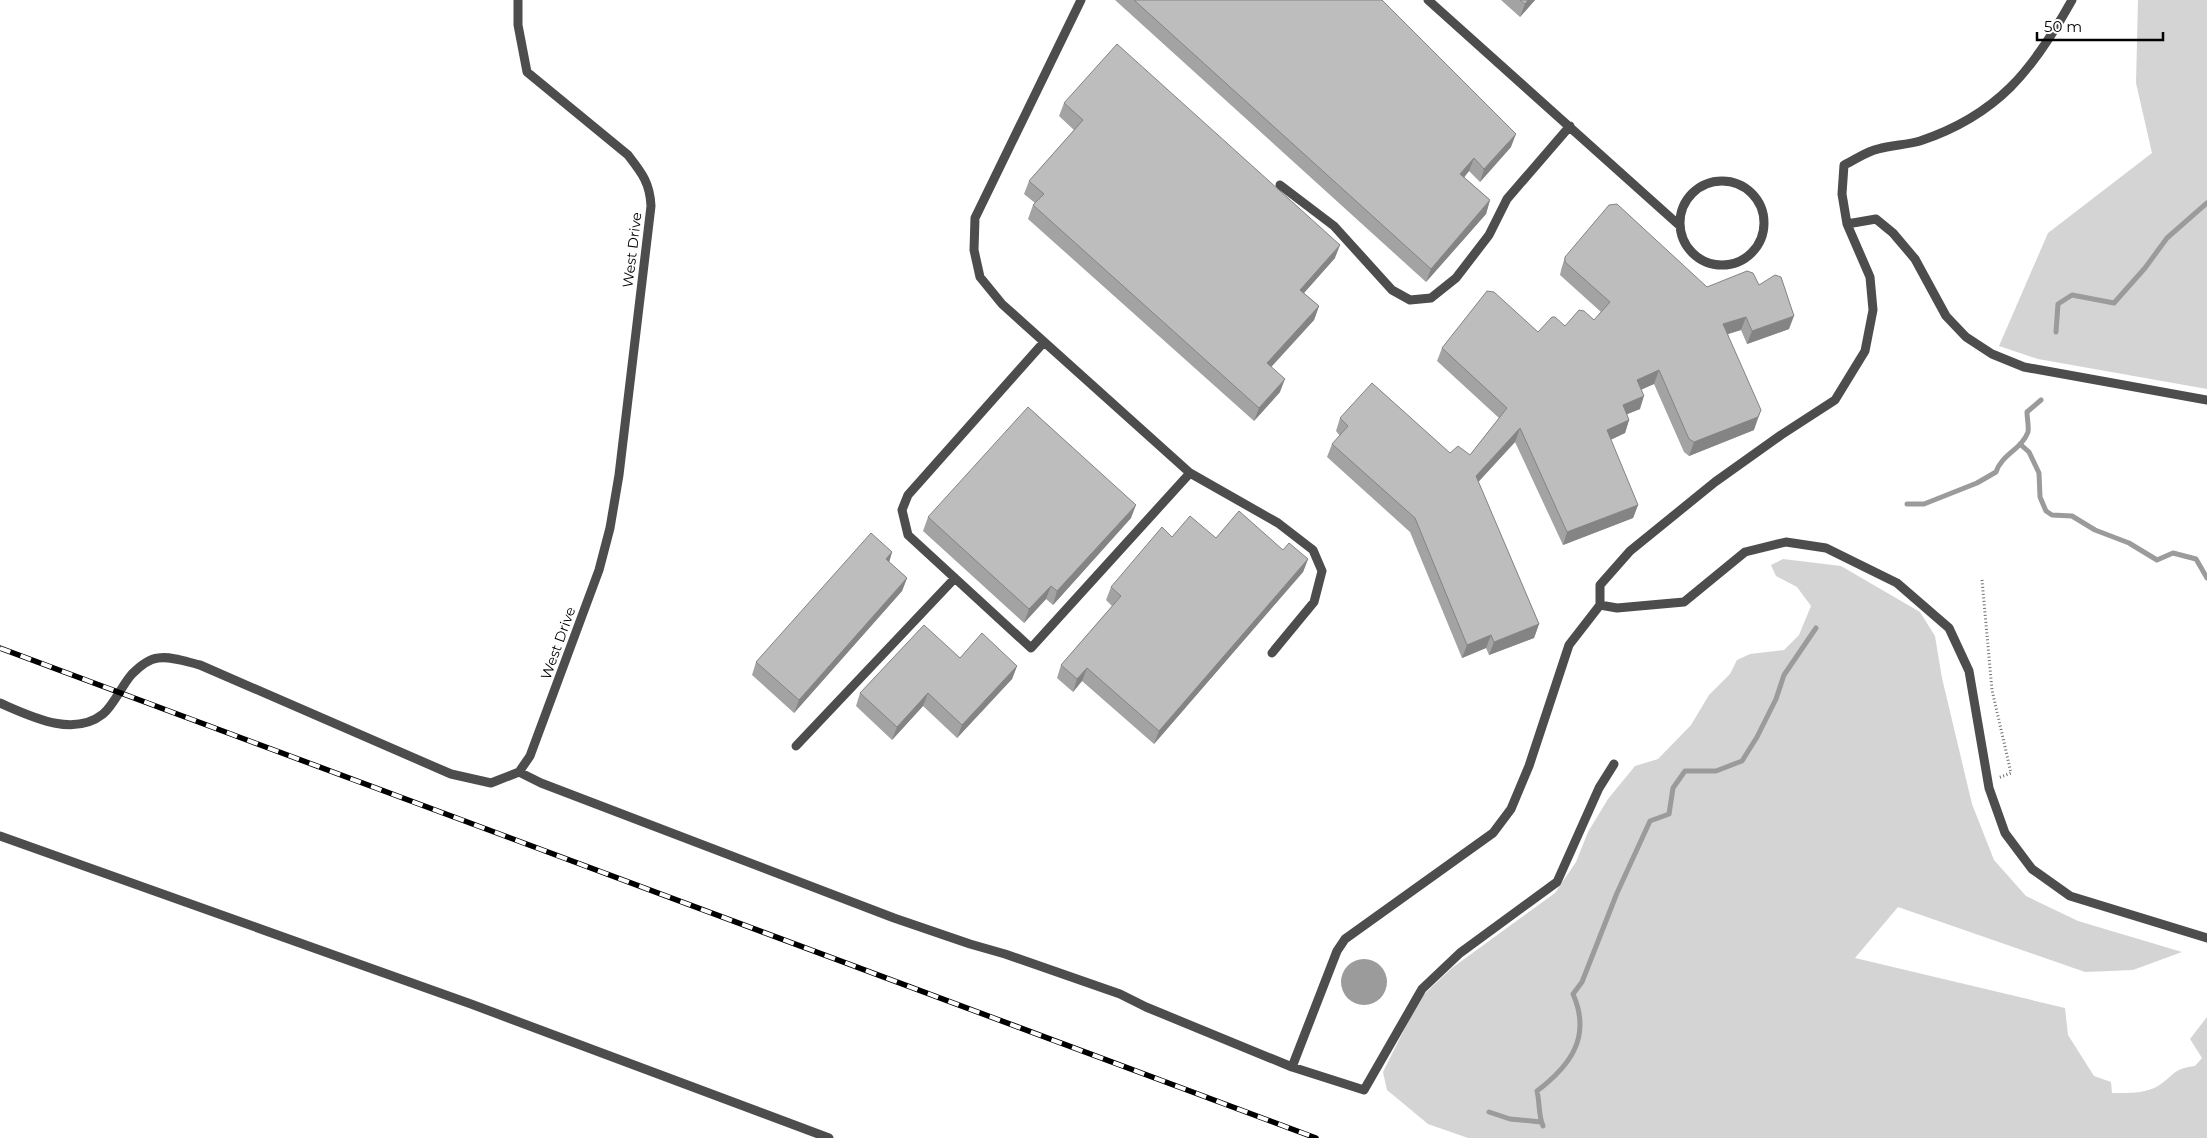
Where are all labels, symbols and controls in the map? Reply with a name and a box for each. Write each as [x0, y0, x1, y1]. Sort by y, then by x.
scale bar [2037, 10, 2163, 42]
text: 50 m [2044, 17, 2082, 36]
street label: West Drive [618, 211, 646, 289]
street label: West Drive [537, 604, 579, 682]

